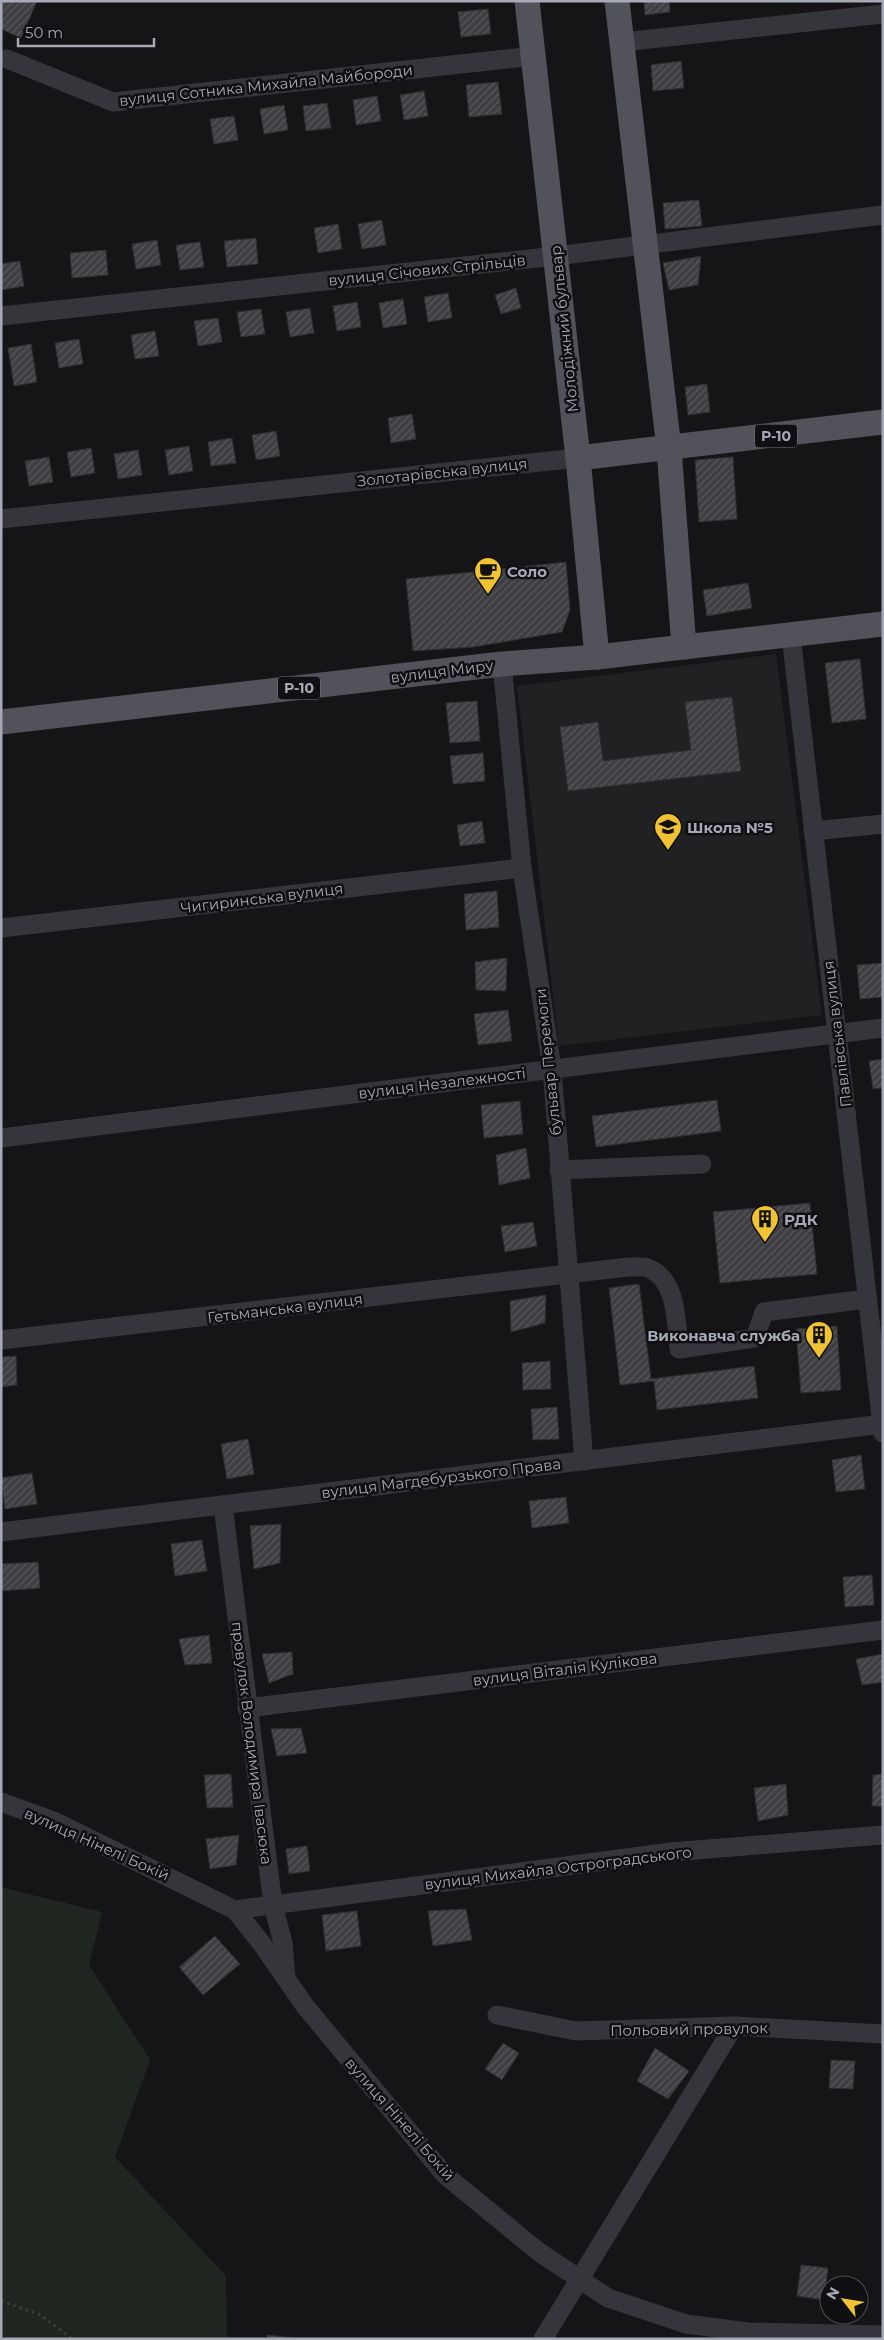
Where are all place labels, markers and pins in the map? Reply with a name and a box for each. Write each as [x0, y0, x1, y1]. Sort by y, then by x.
cafe icon: Соло [473, 556, 503, 595]
place label: Соло [507, 562, 547, 581]
school or university icon: Школа №5 [653, 812, 683, 851]
place label: Школа №5 [687, 818, 773, 837]
building icon: РДК [750, 1204, 780, 1243]
place label: РДК [784, 1210, 818, 1229]
building icon: Виконавча служба [804, 1320, 834, 1359]
place label: Виконавча служба [647, 1326, 800, 1345]

